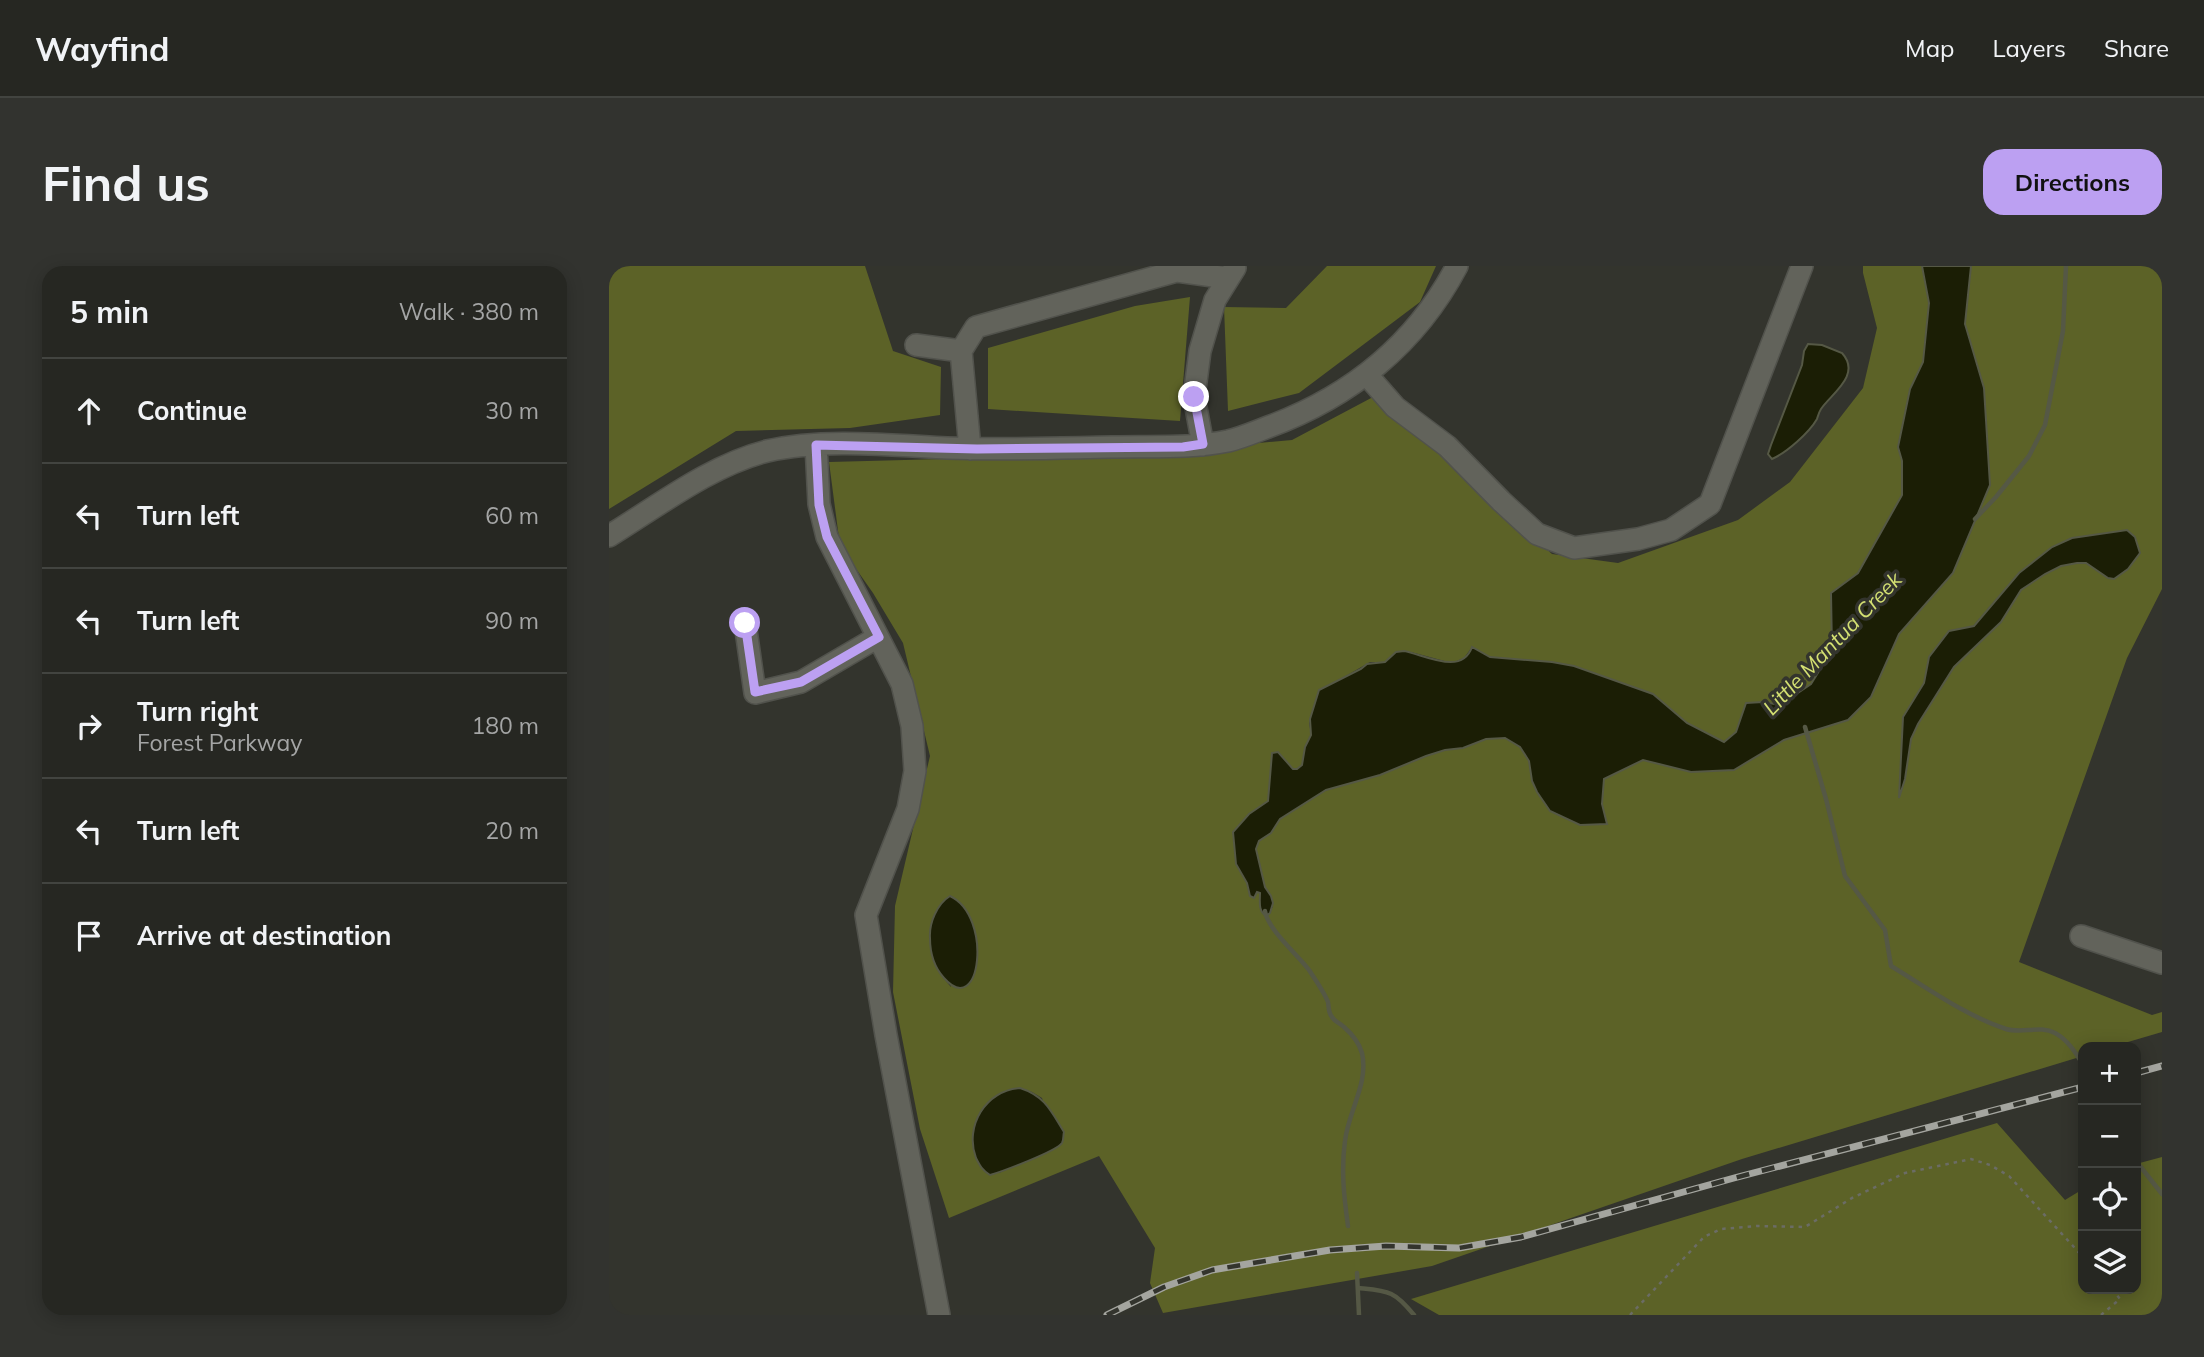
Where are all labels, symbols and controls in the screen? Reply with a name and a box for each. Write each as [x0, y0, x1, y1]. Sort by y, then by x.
text: Wayfind [35, 28, 170, 69]
text: Map [1905, 33, 1954, 63]
text: Layers [1992, 33, 2066, 63]
text: Share [2104, 33, 2169, 63]
button: Directions [1983, 149, 2162, 215]
text: Find us [42, 152, 210, 213]
text: 5 min [70, 293, 149, 331]
text: Walk · 380 m [399, 297, 539, 326]
route end [1178, 381, 1209, 412]
icon: ahead [70, 392, 108, 430]
text: Continue [137, 394, 247, 427]
text: 30 m [485, 396, 539, 425]
icon: left [70, 497, 108, 535]
text: Turn left [137, 499, 239, 532]
text: 60 m [485, 501, 539, 530]
water label: Little Mantua Creek [1757, 565, 1908, 720]
icon: left [70, 602, 108, 640]
text: Turn left [137, 604, 239, 637]
text: 90 m [485, 606, 539, 635]
route start [729, 607, 760, 638]
text: Turn right [137, 695, 258, 728]
icon: right [70, 707, 108, 745]
text: 180 m [471, 711, 539, 740]
text: Forest Parkway [137, 728, 302, 757]
icon: left [70, 812, 108, 850]
text: Turn left [137, 814, 239, 847]
text: 20 m [485, 816, 539, 845]
icon: arrive [70, 917, 108, 955]
text: Arrive at destination [137, 919, 392, 952]
map controls [2078, 1042, 2141, 1294]
button: + [2078, 1042, 2141, 1105]
button: − [2078, 1105, 2141, 1168]
button: locate [2078, 1168, 2141, 1231]
button: layers [2078, 1231, 2141, 1294]

